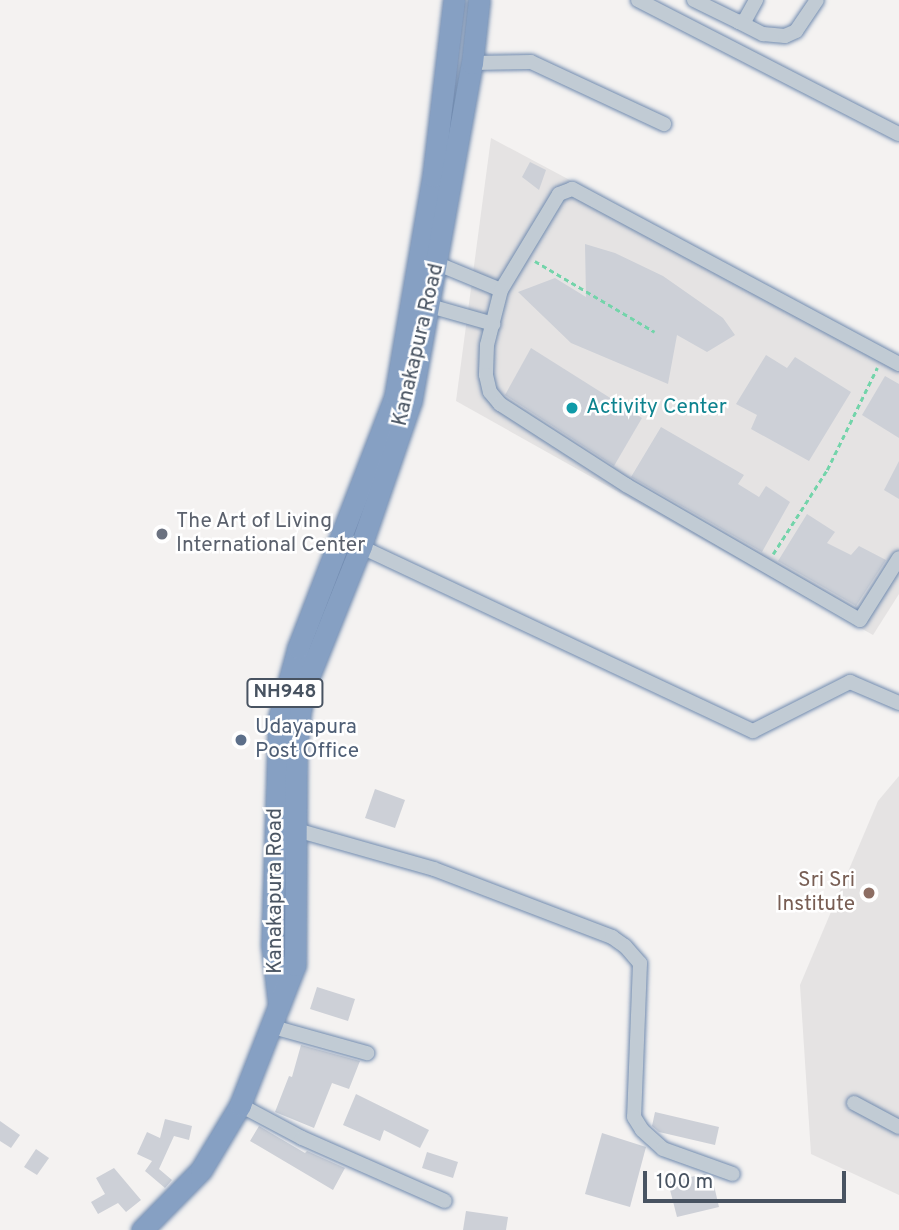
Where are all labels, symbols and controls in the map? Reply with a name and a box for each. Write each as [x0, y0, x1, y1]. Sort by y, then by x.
street label: Kanakapura Road [388, 261, 450, 429]
place label: Activity Center [586, 395, 727, 421]
marker: Activity Center [564, 400, 580, 416]
place label: The Art of Living International Center [176, 509, 365, 559]
marker: The Art of Living International Center [154, 526, 170, 542]
road number: NH948 [245, 678, 325, 708]
place label: Udayapura Post Office [255, 715, 359, 765]
marker: Udayapura Post Office [233, 732, 249, 748]
street label: Kanakapura Road [263, 808, 289, 974]
place label: Sri Sri Institute [777, 868, 855, 918]
marker: Sri Sri Institute [861, 885, 877, 901]
scale bar [647, 1156, 850, 1200]
text: 100 m [656, 1169, 713, 1196]

